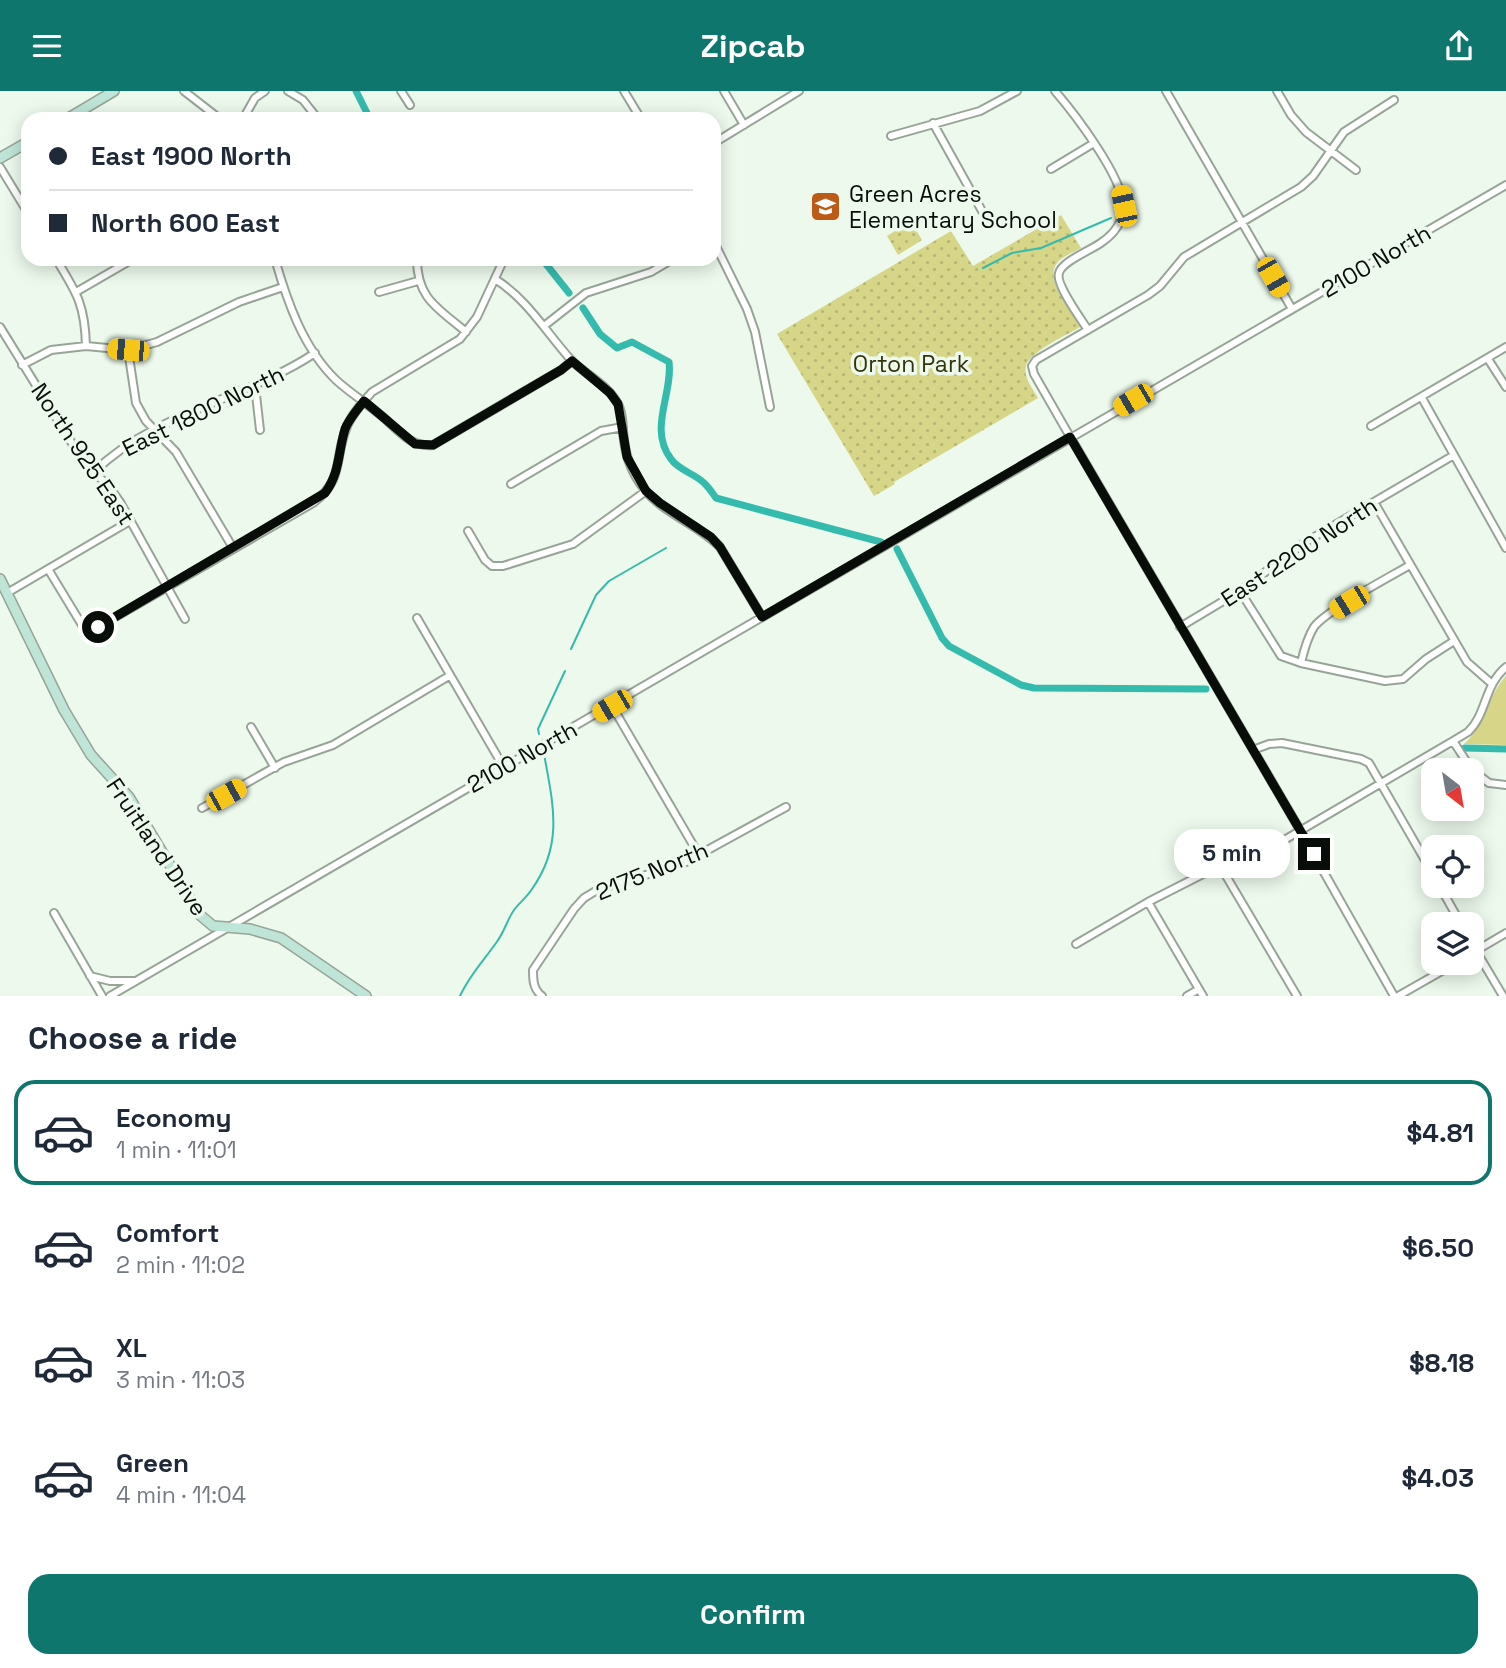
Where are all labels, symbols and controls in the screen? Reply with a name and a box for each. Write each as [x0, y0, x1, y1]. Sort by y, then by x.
text: Zipcab [700, 26, 806, 66]
icon: menu [28, 27, 66, 65]
icon: share [1440, 27, 1478, 65]
text: East 1900 North [91, 139, 292, 173]
place label: Green Acres Elementary School [849, 179, 1057, 235]
car [1110, 183, 1139, 229]
school or university icon: Green Acres Elementary School [809, 190, 843, 224]
text: North 600 East [91, 206, 280, 240]
street label: 2100 North [1316, 218, 1436, 304]
car [1254, 254, 1293, 300]
car [107, 338, 150, 362]
park label: Orton Park [853, 349, 969, 379]
street label: East 1800 North [117, 359, 289, 463]
street label: North 925 East [24, 377, 142, 531]
car [1110, 380, 1157, 420]
street label: East 2200 North [1215, 490, 1383, 614]
car [1326, 582, 1373, 622]
route start [82, 611, 114, 643]
car [589, 686, 636, 726]
street label: 2100 North [461, 714, 583, 800]
north arrow [1421, 758, 1484, 821]
map controls [1421, 758, 1484, 975]
street label: Fruitland Drive [100, 772, 214, 922]
car [203, 776, 250, 814]
callout: 5 min [1174, 829, 1290, 879]
street label: 2175 North [591, 835, 713, 907]
button: locate [1421, 835, 1484, 898]
text: 5 min [1202, 838, 1262, 868]
route end [1298, 838, 1330, 870]
button: layers [1421, 912, 1484, 975]
text: Choose a ride [28, 1018, 238, 1058]
icon: car [32, 1101, 95, 1164]
text: Economy [116, 1101, 232, 1135]
text: $4.81 [1407, 1116, 1474, 1150]
text: 1 min · 11:01 [116, 1135, 237, 1165]
icon: car [32, 1216, 95, 1279]
text: Comfort [116, 1216, 219, 1250]
text: $6.50 [1402, 1231, 1474, 1265]
text: 2 min · 11:02 [116, 1250, 245, 1280]
icon: car [32, 1331, 95, 1394]
text: XL [116, 1331, 147, 1365]
text: $8.18 [1409, 1346, 1474, 1380]
text: 3 min · 11:03 [116, 1365, 245, 1395]
icon: car [32, 1446, 95, 1509]
text: Green [116, 1446, 189, 1480]
text: $4.03 [1402, 1461, 1474, 1495]
text: 4 min · 11:04 [116, 1480, 246, 1510]
button: Confirm [28, 1574, 1478, 1654]

